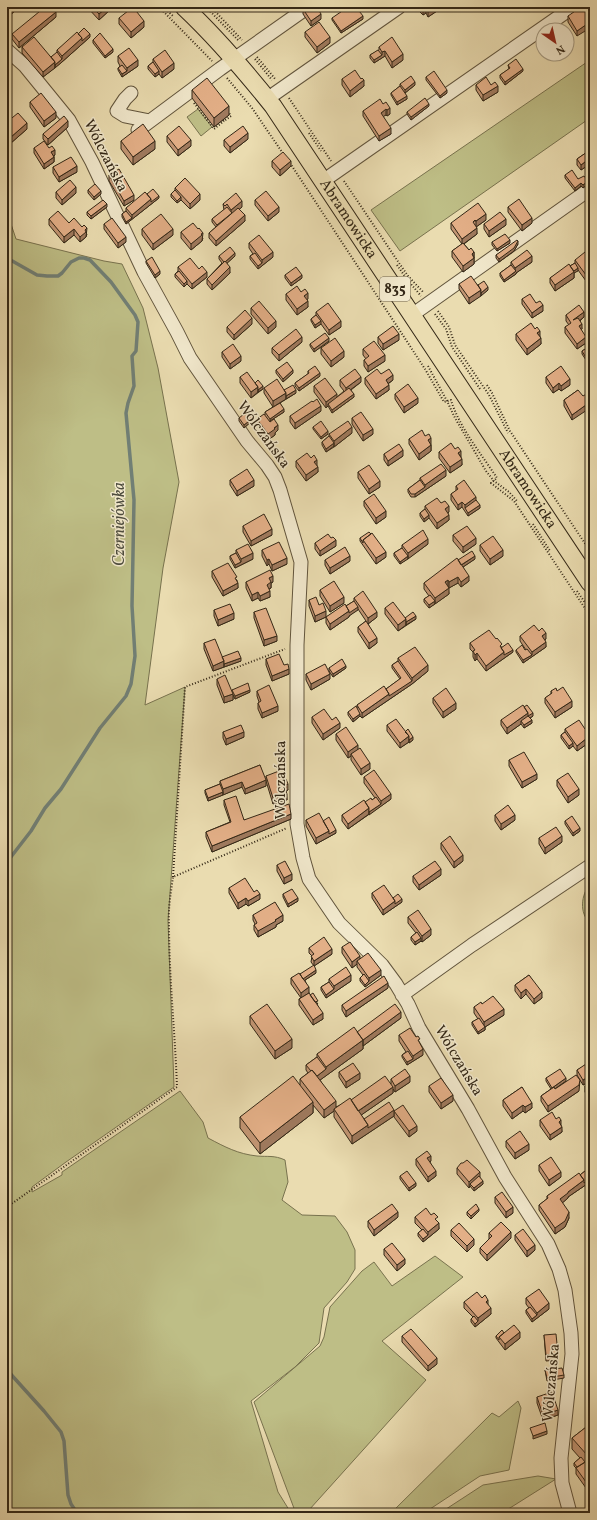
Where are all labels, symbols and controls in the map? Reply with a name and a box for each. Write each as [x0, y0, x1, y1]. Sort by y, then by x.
north arrow [535, 22, 575, 62]
text: N [552, 41, 567, 58]
street label: Wólczańska [78, 116, 132, 196]
street label: Abramowicka [314, 175, 382, 263]
road number: 835 [380, 277, 410, 301]
street label: Wólczańska [231, 397, 295, 473]
street label: Abramowicka [493, 445, 562, 533]
water label: Czerniejówka [109, 482, 131, 566]
street label: Wólczańska [271, 741, 292, 819]
street label: Wólczańska [429, 1022, 487, 1100]
street label: Wólczańska [538, 1343, 566, 1423]

